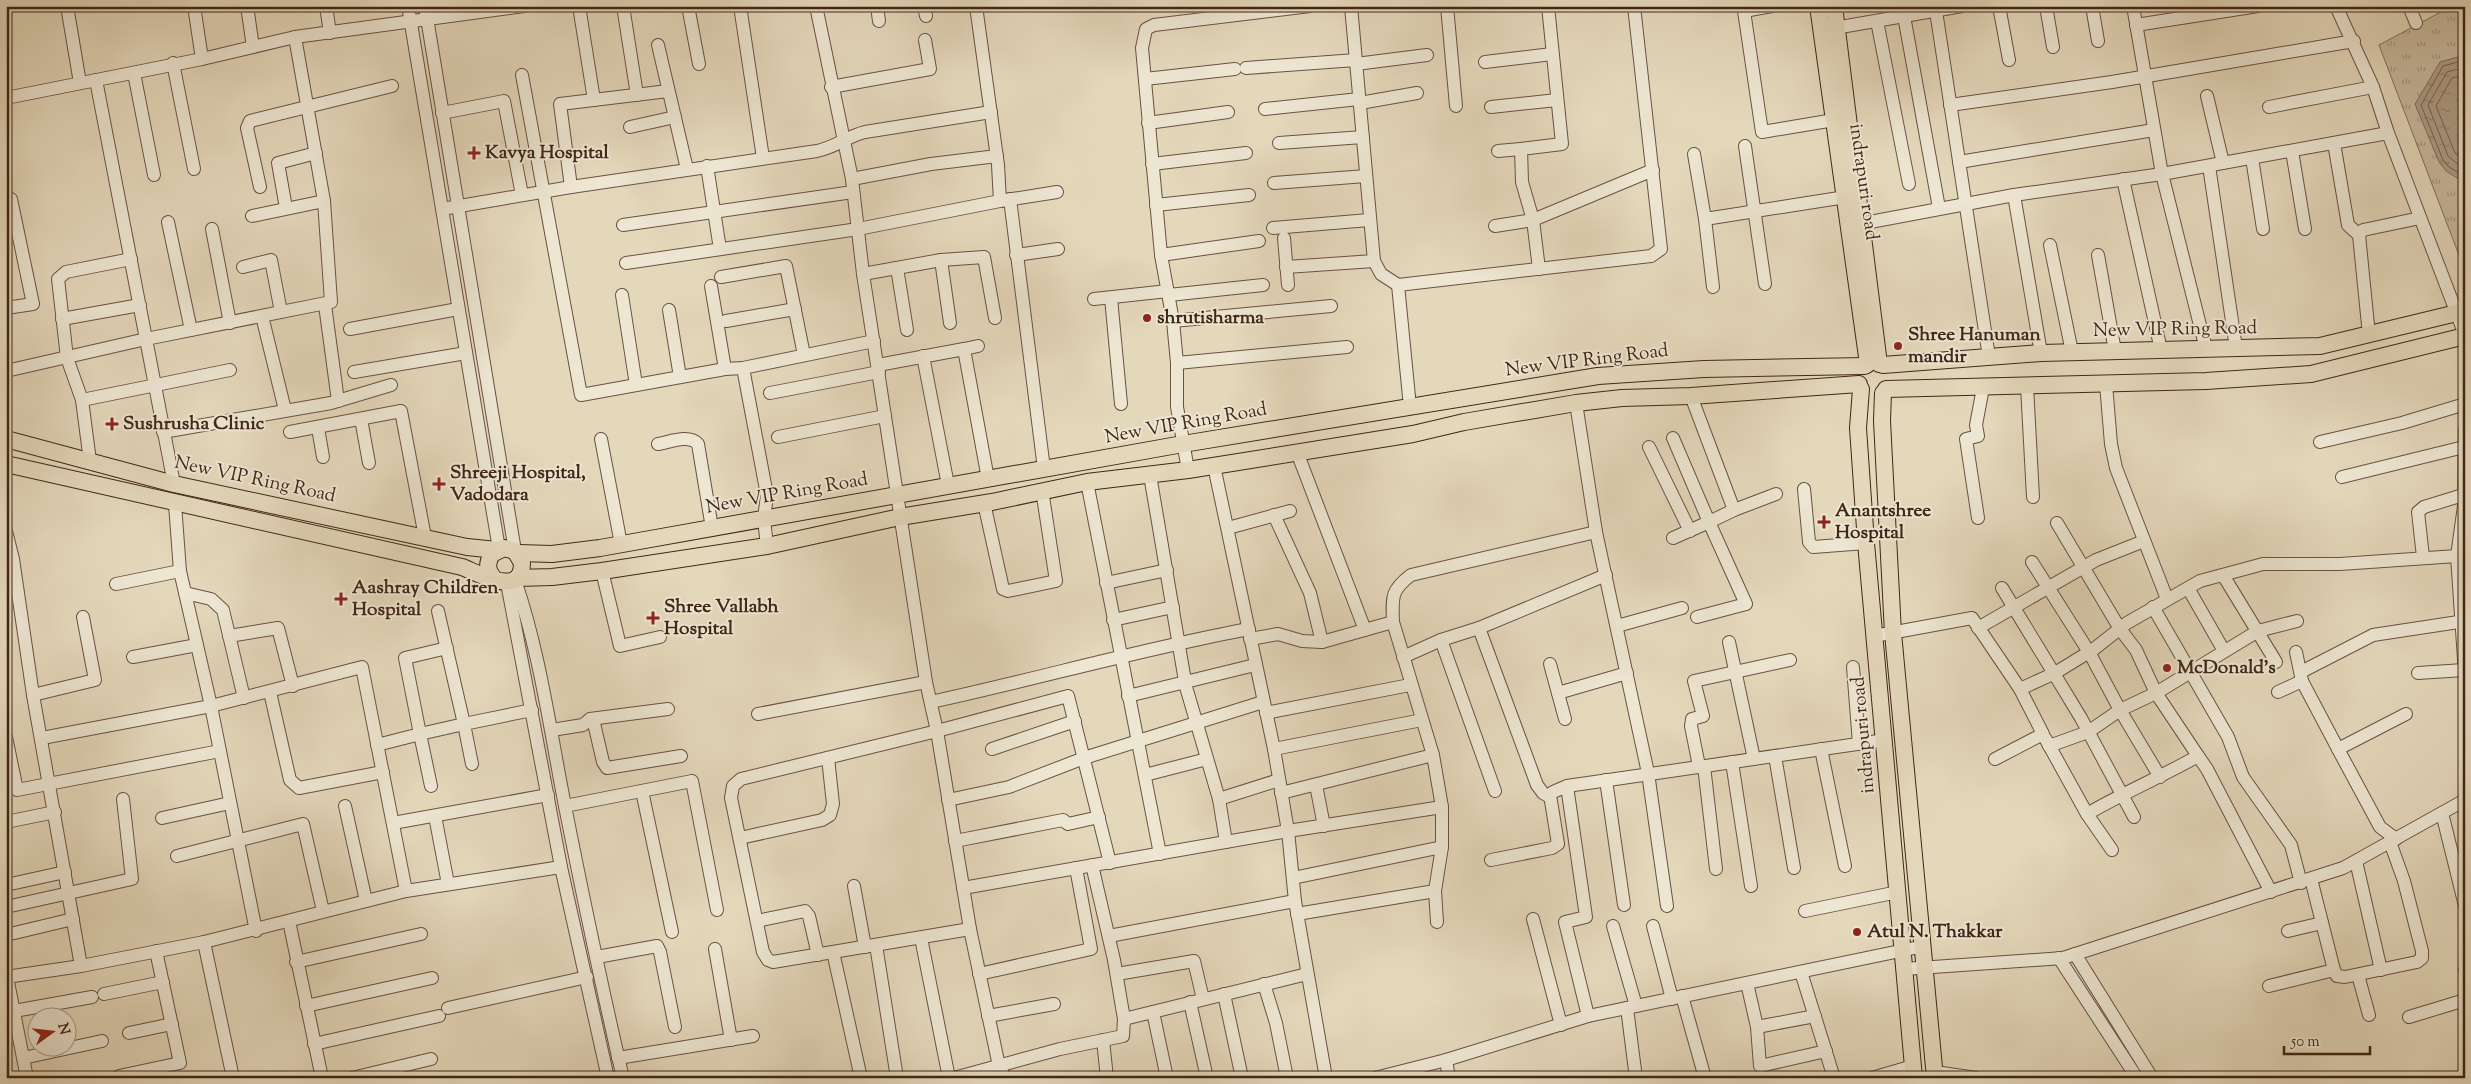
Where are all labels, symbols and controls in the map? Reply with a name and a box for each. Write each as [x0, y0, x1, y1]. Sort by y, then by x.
street label: indrapuri road [1841, 122, 1885, 242]
place label: Kavya Hospital [485, 140, 609, 167]
marker: Kavya Hospital [467, 146, 481, 160]
place label: shrutisharma [1157, 305, 1264, 332]
marker: shrutisharma [1141, 312, 1153, 324]
street label: New VIP Ring Road [2093, 315, 2258, 345]
place label: Shree Hanuman mandir [1908, 322, 2041, 371]
street label: New VIP Ring Road [1504, 338, 1670, 384]
marker: Shree Hanuman mandir [1892, 340, 1904, 352]
street label: New VIP Ring Road [1103, 396, 1269, 452]
place label: Sushrusha Clinic [123, 411, 265, 438]
marker: Sushrusha Clinic [105, 417, 119, 431]
street label: New VIP Ring Road [172, 450, 338, 510]
place label: Shreeji Hospital, Vadodara [450, 460, 586, 509]
street label: New VIP Ring Road [704, 466, 870, 522]
marker: Shreeji Hospital, Vadodara [432, 477, 446, 491]
place label: Anantshree Hospital [1835, 498, 1931, 547]
marker: Anantshree Hospital [1817, 515, 1831, 529]
place label: Aashray Children Hospital [352, 575, 499, 624]
marker: Aashray Children Hospital [334, 592, 348, 606]
place label: Shree Vallabh Hospital [664, 594, 780, 643]
marker: Shree Vallabh Hospital [646, 611, 660, 625]
place label: McDonald's [2177, 655, 2276, 682]
marker: McDonald's [2161, 662, 2173, 674]
street label: indrapuri road [1845, 675, 1883, 795]
place label: Atul N. Thakkar [1867, 919, 2003, 946]
marker: Atul N. Thakkar [1851, 926, 1863, 938]
north arrow [28, 1006, 78, 1056]
text: N [52, 1021, 74, 1037]
scale bar [2284, 1024, 2370, 1056]
text: 50 m [2290, 1032, 2320, 1053]

